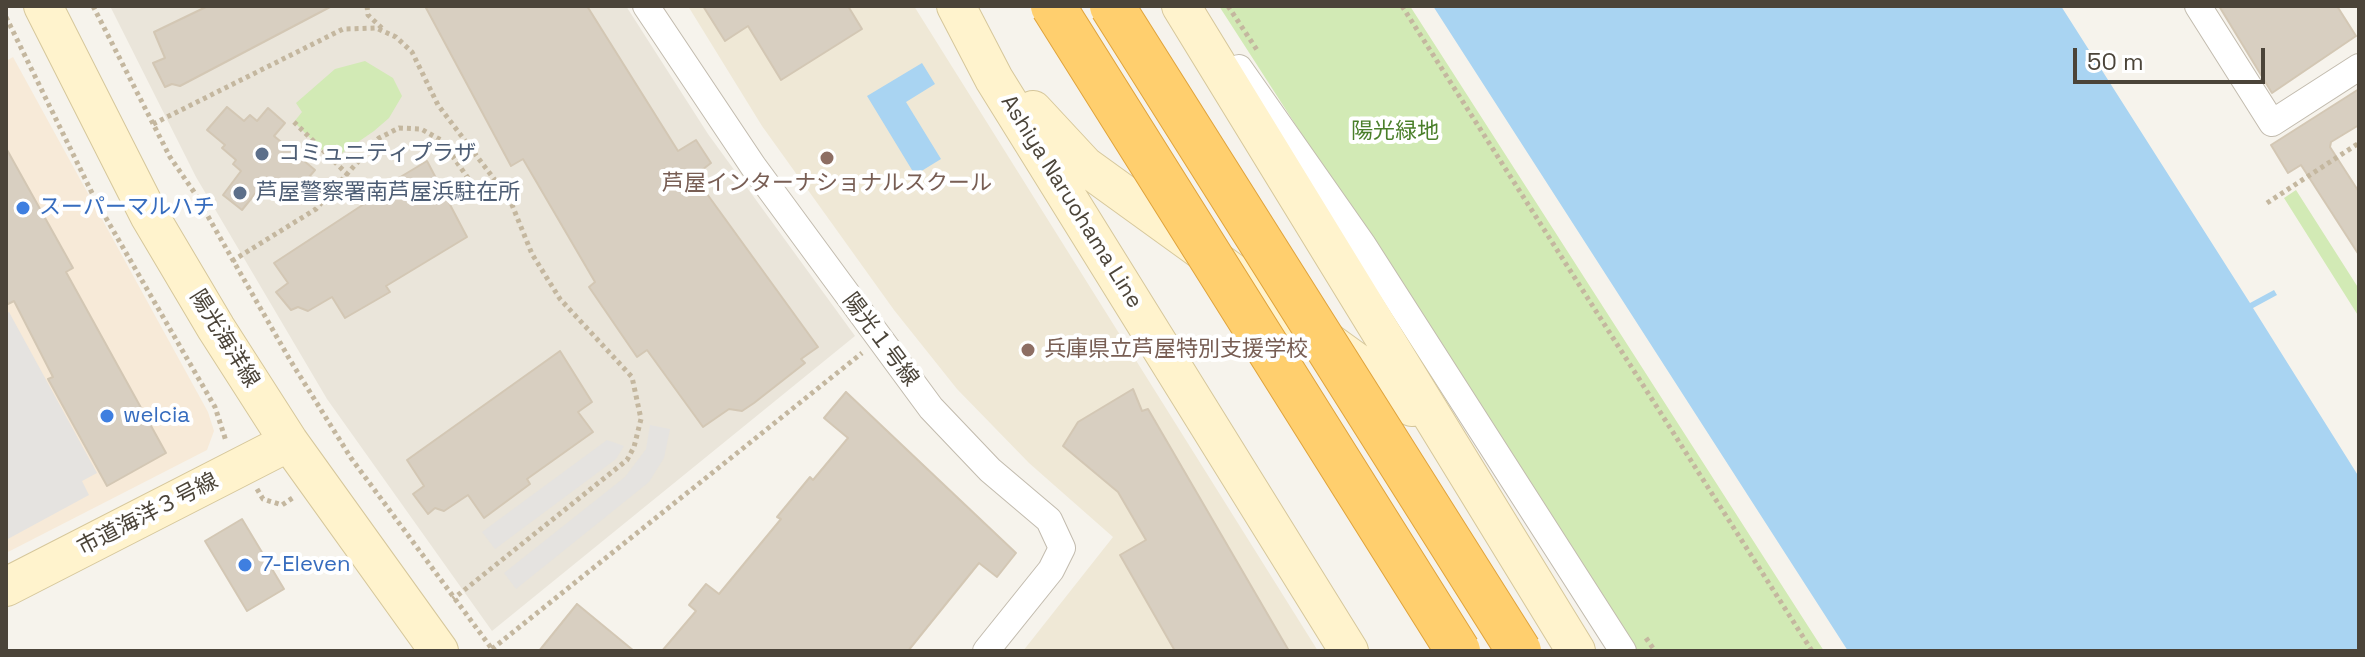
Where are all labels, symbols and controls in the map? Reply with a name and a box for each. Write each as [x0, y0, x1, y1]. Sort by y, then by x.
scale bar [2077, 32, 2269, 82]
text: 50 m [2087, 46, 2144, 77]
street label: Ashiya Naruohama Line [995, 91, 1147, 313]
park label: 陽光緑地 [1351, 119, 1439, 145]
place label: コミュニティプラザ [278, 141, 476, 167]
marker: コミュニティプラザ [253, 145, 271, 163]
marker: 芦屋インターナショナルスクール [818, 149, 836, 167]
place label: 芦屋インターナショナルスクール [662, 171, 992, 197]
place label: 芦屋警察署南芦屋浜駐在所 [256, 180, 520, 206]
marker: 芦屋警察署南芦屋浜駐在所 [231, 184, 249, 202]
place label: スーパーマルハチ [39, 195, 215, 221]
marker: スーパーマルハチ [14, 199, 32, 217]
street label: 陽光海洋線 [184, 285, 264, 393]
street label: 陽光１号線 [836, 288, 924, 392]
place label: 兵庫県立芦屋特別支援学校 [1044, 337, 1308, 363]
marker: 兵庫県立芦屋特別支援学校 [1019, 341, 1037, 359]
place label: welcia [123, 403, 190, 429]
marker: welcia [98, 407, 116, 425]
street label: 市道海洋３号線 [73, 468, 223, 562]
place label: 7-Eleven [261, 552, 350, 578]
marker: 7-Eleven [236, 556, 254, 574]

